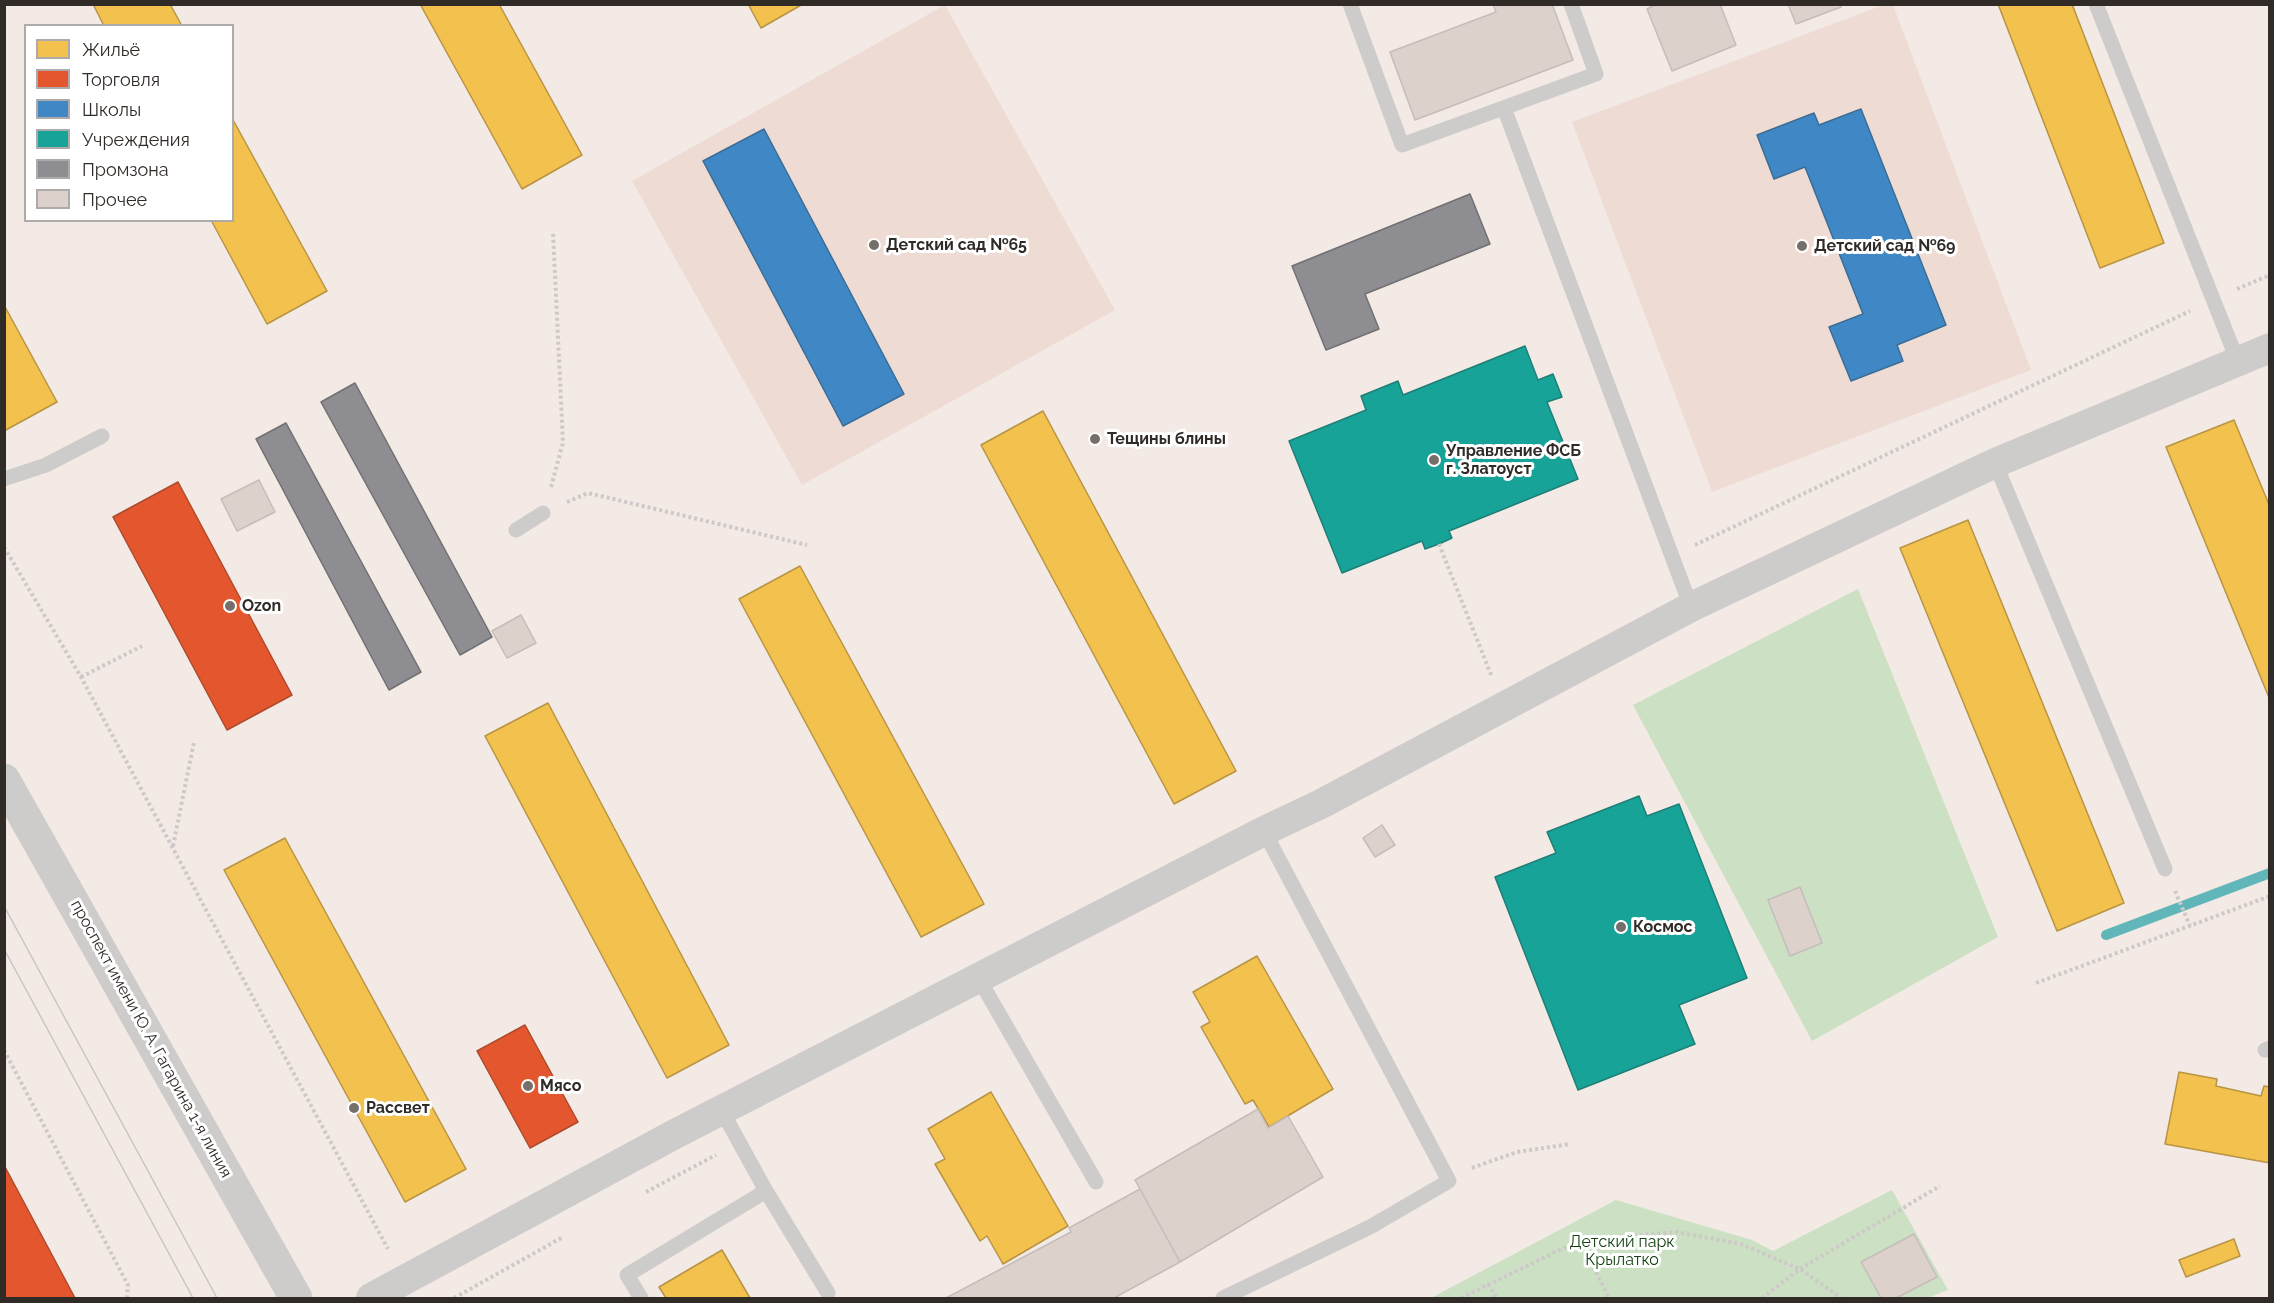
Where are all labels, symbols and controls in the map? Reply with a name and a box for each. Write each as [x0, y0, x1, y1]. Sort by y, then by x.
legend [24, 24, 234, 222]
text: Жильё [82, 39, 140, 60]
text: Торговля [82, 69, 160, 90]
text: Школы [82, 99, 141, 120]
text: Учреждения [82, 129, 190, 150]
text: Промзона [82, 159, 169, 180]
text: Прочее [82, 189, 147, 210]
place label: Детский сад №65 [886, 235, 1027, 255]
place label: Детский сад №69 [1814, 236, 1956, 256]
marker: Детский сад №65 [867, 238, 881, 252]
marker: Детский сад №69 [1795, 239, 1809, 253]
place label: Тещины блины [1107, 429, 1226, 449]
marker: Тещины блины [1088, 432, 1102, 446]
place label: Управление ФСБ г. Златоуст [1446, 441, 1581, 479]
marker: Управление ФСБ г. Златоуст [1427, 453, 1441, 467]
place label: Ozon [242, 596, 281, 616]
marker: Ozon [223, 599, 237, 613]
street label: проспект имени Ю. А. Гагарина 1-я линия [66, 897, 236, 1181]
place label: Космос [1633, 917, 1693, 937]
marker: Космос [1614, 920, 1628, 934]
place label: Мясо [540, 1076, 581, 1096]
marker: Мясо [521, 1079, 535, 1093]
place label: Рассвет [366, 1098, 430, 1118]
marker: Рассвет [347, 1101, 361, 1115]
park label: Детский парк Крылатко [1569, 1232, 1675, 1270]

